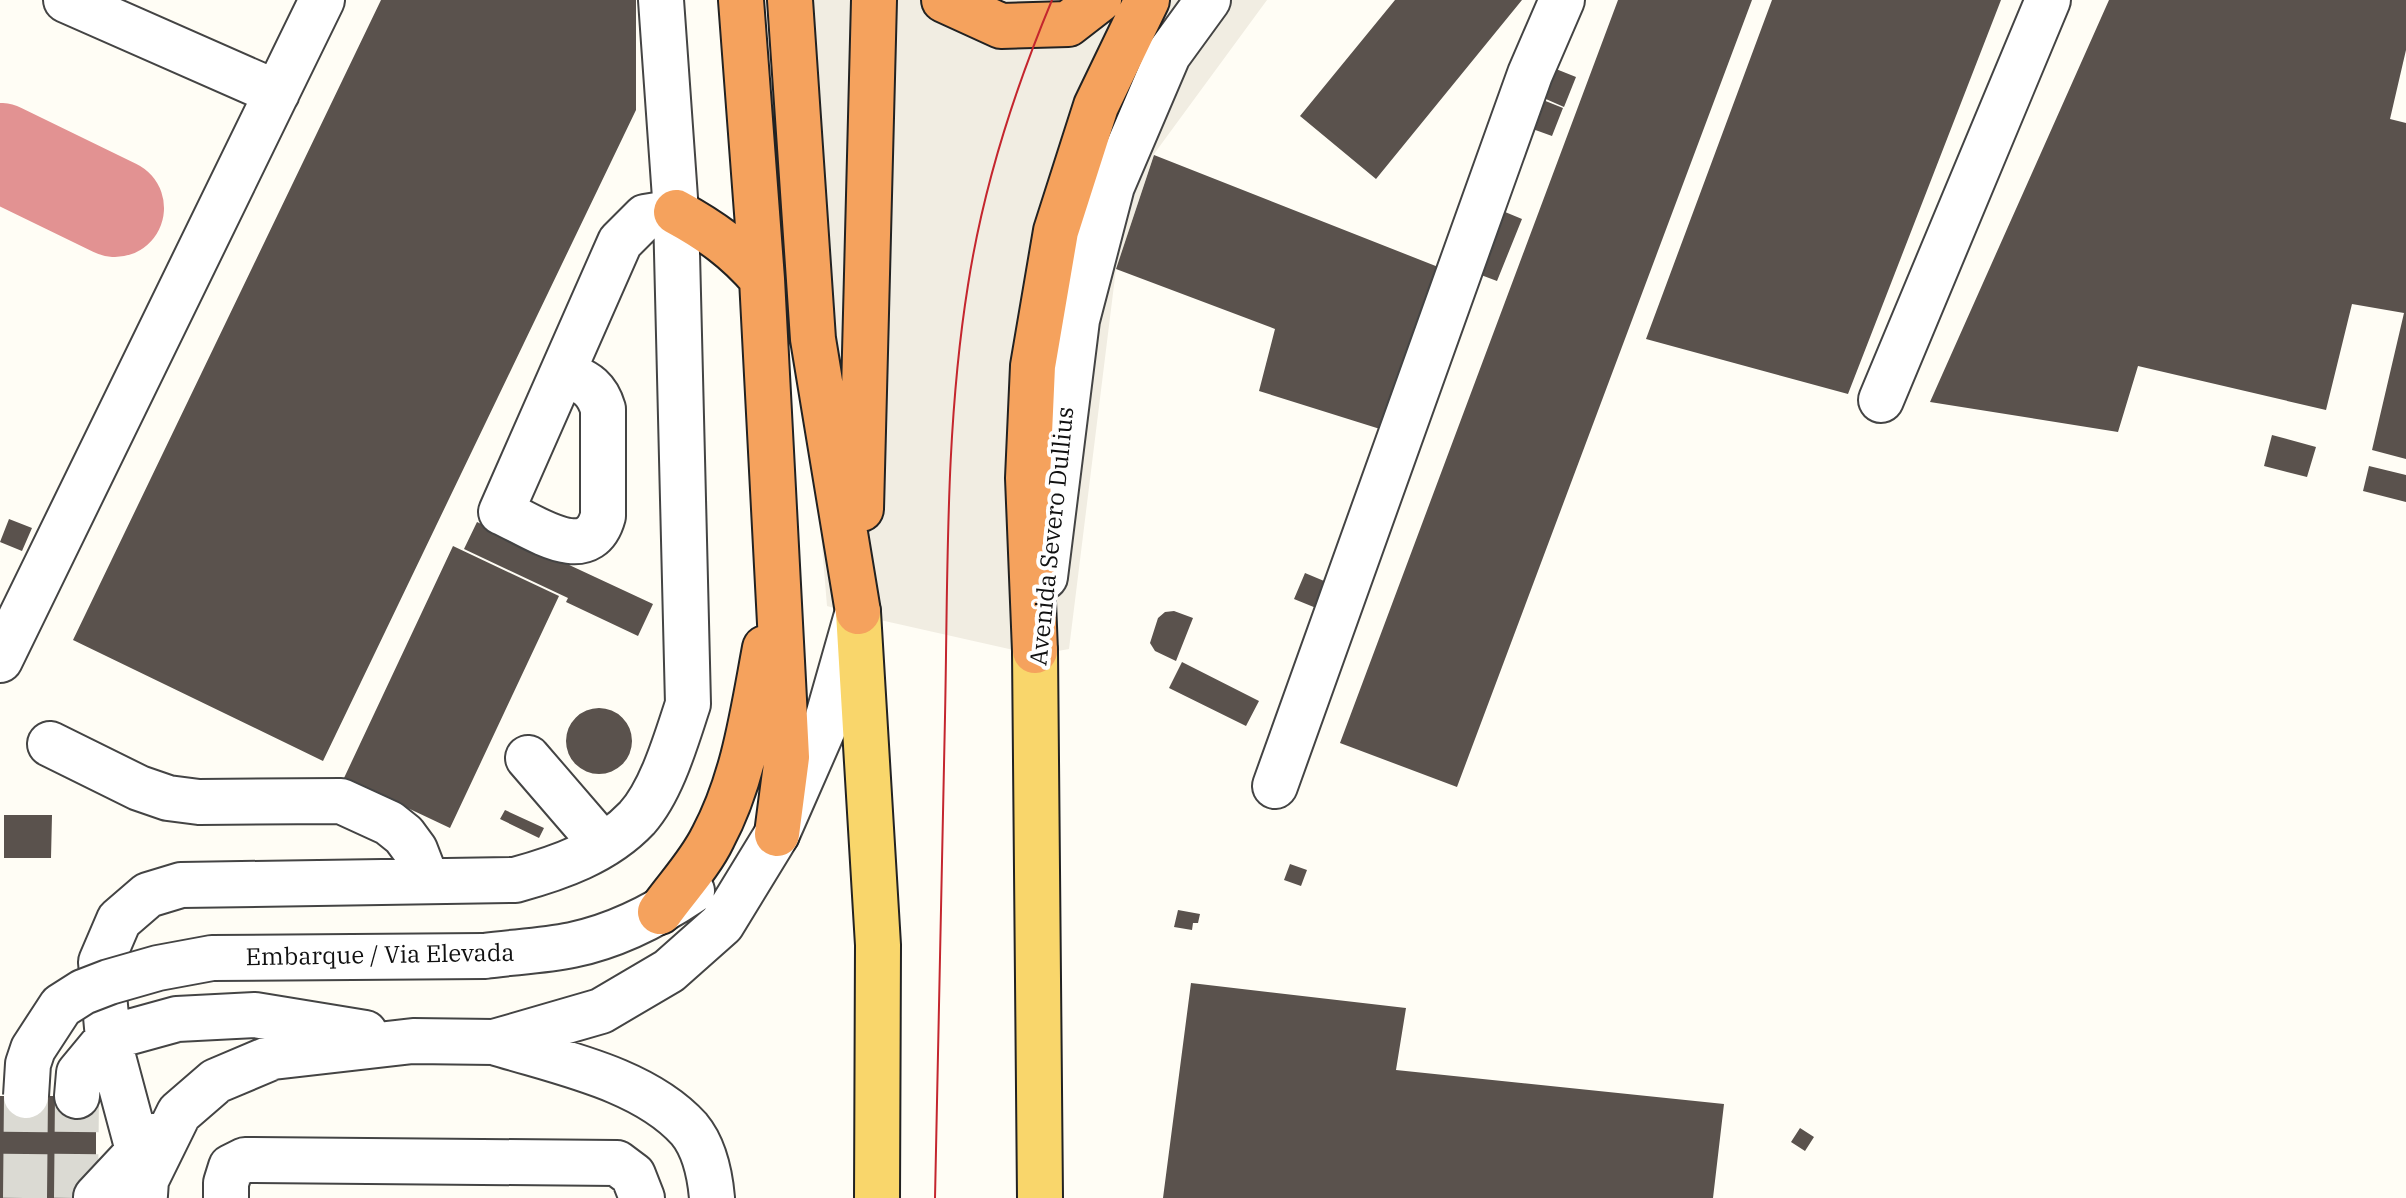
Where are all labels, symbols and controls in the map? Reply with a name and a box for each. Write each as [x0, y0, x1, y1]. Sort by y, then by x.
street label: Avenida Severo Dullius [1022, 405, 1080, 667]
street label: Embarque / Via Elevada [245, 936, 515, 972]

